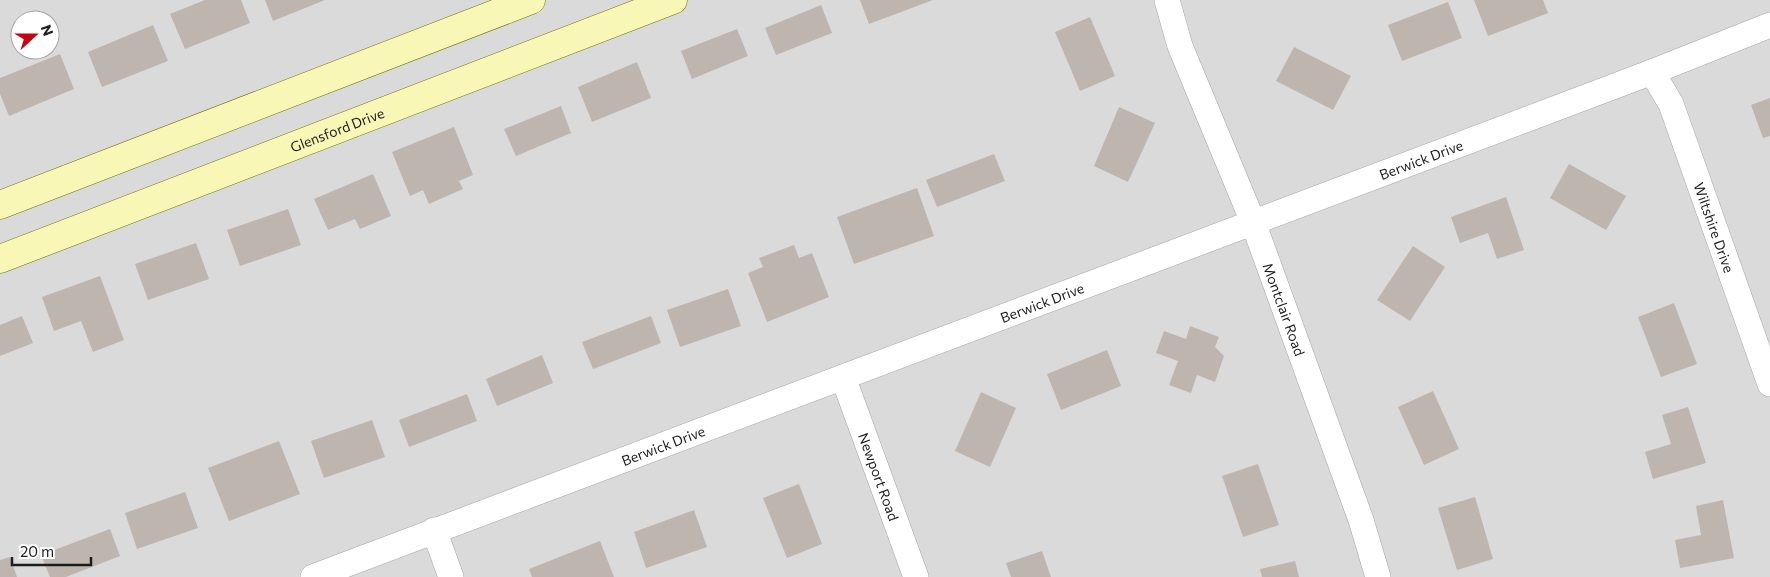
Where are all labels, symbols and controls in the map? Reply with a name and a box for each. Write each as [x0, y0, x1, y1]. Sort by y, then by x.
north arrow [10, 10, 60, 60]
text: N [38, 22, 57, 38]
street label: Glensford Drive [288, 104, 386, 155]
street label: Berwick Drive [1377, 136, 1465, 183]
street label: Wiltshire Drive [1691, 180, 1738, 275]
street label: Montclair Road [1260, 260, 1309, 358]
street label: Berwick Drive [998, 279, 1086, 326]
street label: Berwick Drive [619, 422, 707, 468]
street label: Newport Road [856, 430, 903, 523]
scale bar [12, 534, 91, 566]
text: 20 m [20, 542, 54, 560]

